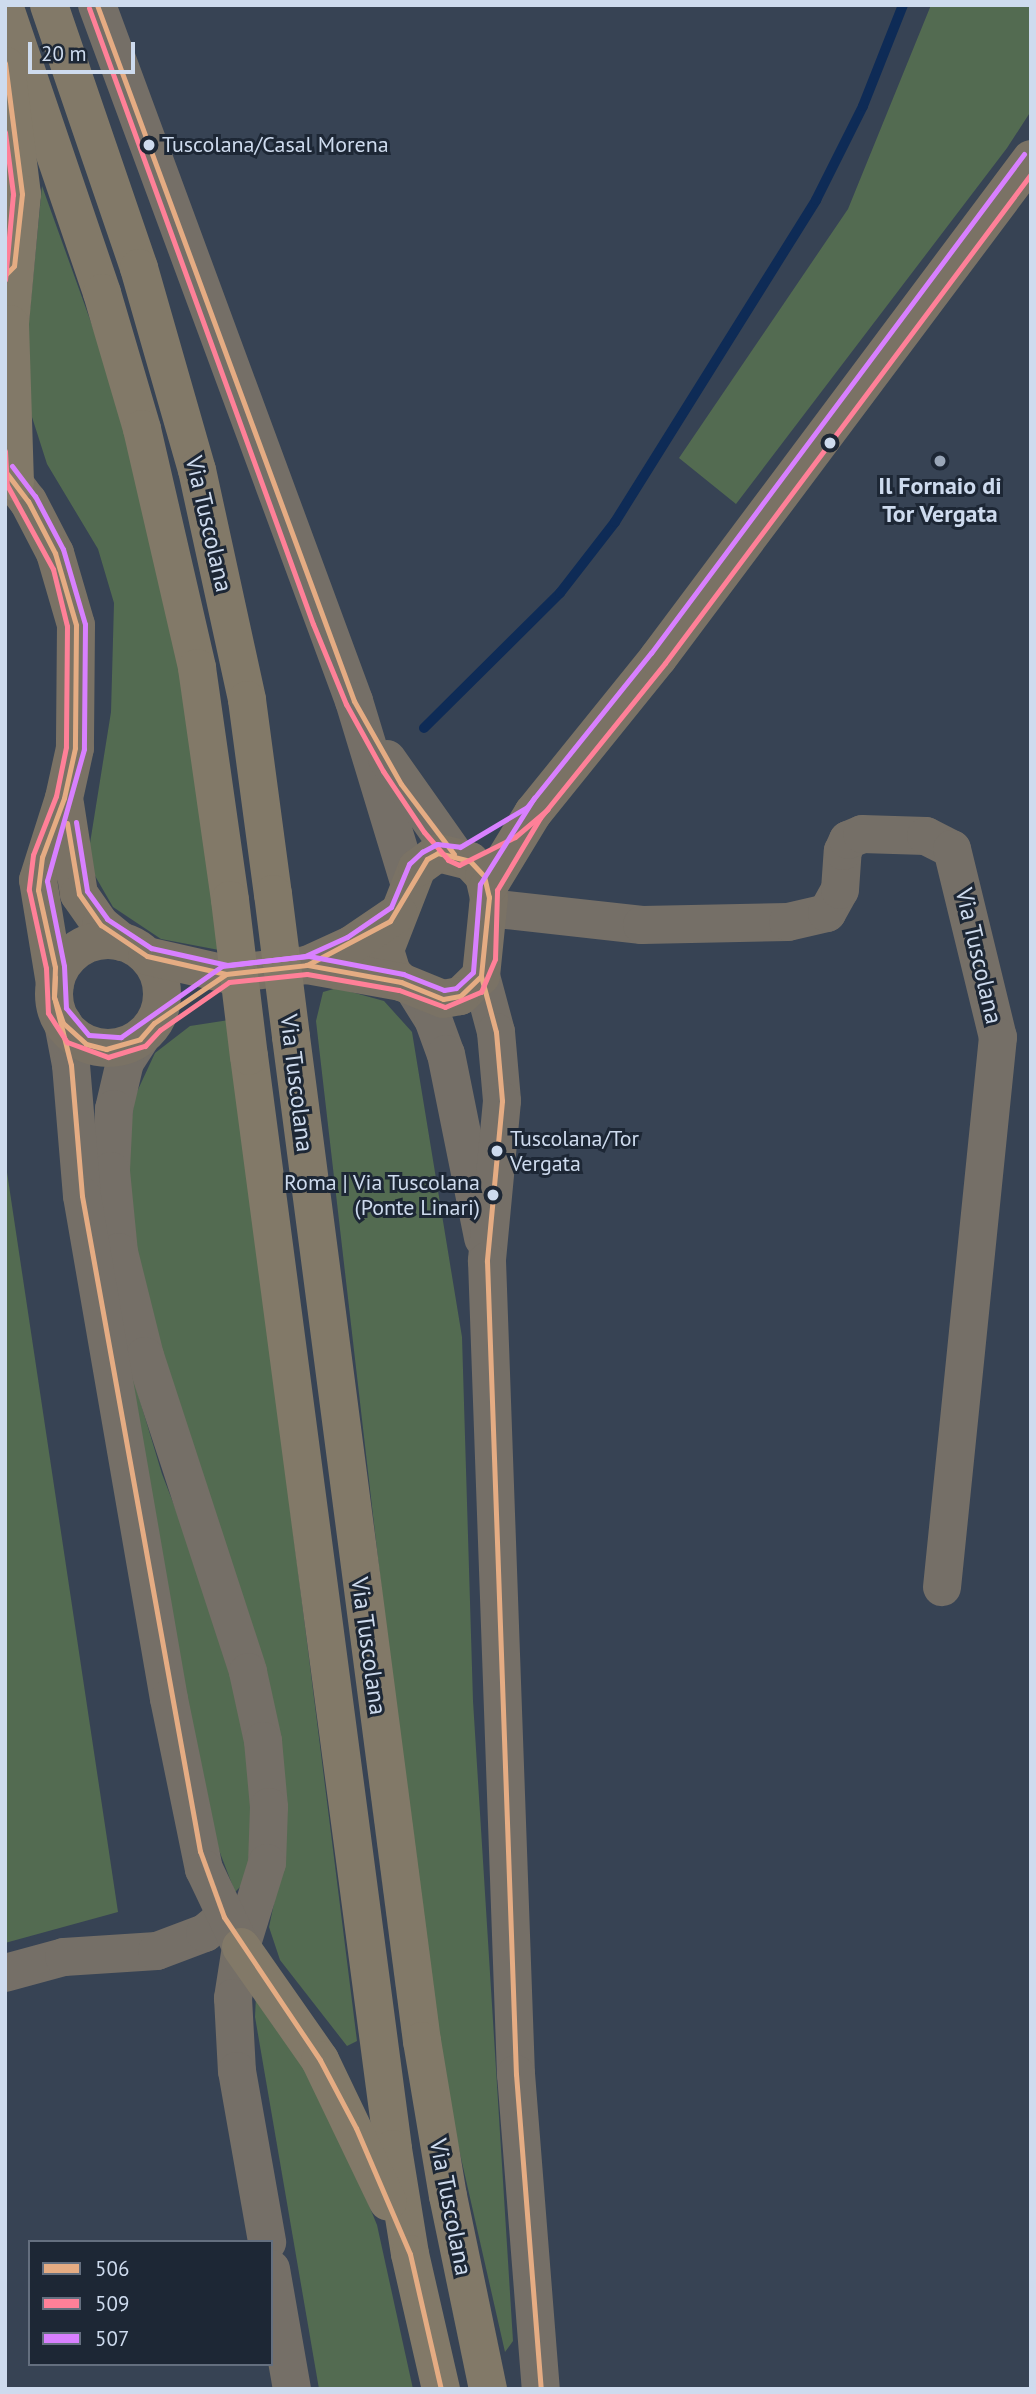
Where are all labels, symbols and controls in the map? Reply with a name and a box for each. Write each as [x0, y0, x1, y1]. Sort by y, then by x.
scale bar [32, 28, 138, 72]
text: 20 m [41, 40, 87, 67]
place label: Tuscolana/Casal Morena [162, 132, 389, 158]
marker: Tuscolana/Casal Morena [142, 138, 156, 152]
unlabelled marker [823, 436, 837, 450]
street label: Via Tuscolana [179, 453, 239, 595]
marker: Il Fornaio di Tor Vergata [932, 453, 948, 469]
place label: Il Fornaio di Tor Vergata [878, 472, 1002, 528]
street label: Via Tuscolana [949, 885, 1009, 1027]
street label: Via Tuscolana [274, 1012, 320, 1154]
place label: Tuscolana/Tor Vergata [510, 1125, 639, 1176]
marker: Tuscolana/Tor Vergata [490, 1144, 504, 1158]
place label: Roma | Via Tuscolana (Ponte Linari) [283, 1169, 480, 1220]
marker: Roma | Via Tuscolana (Ponte Linari) [486, 1188, 500, 1202]
street label: Via Tuscolana [345, 1575, 393, 1717]
street label: Via Tuscolana [424, 2136, 478, 2278]
legend [28, 2240, 273, 2366]
text: 506 [95, 2255, 129, 2282]
text: 509 [95, 2290, 129, 2317]
text: 507 [95, 2325, 129, 2352]

